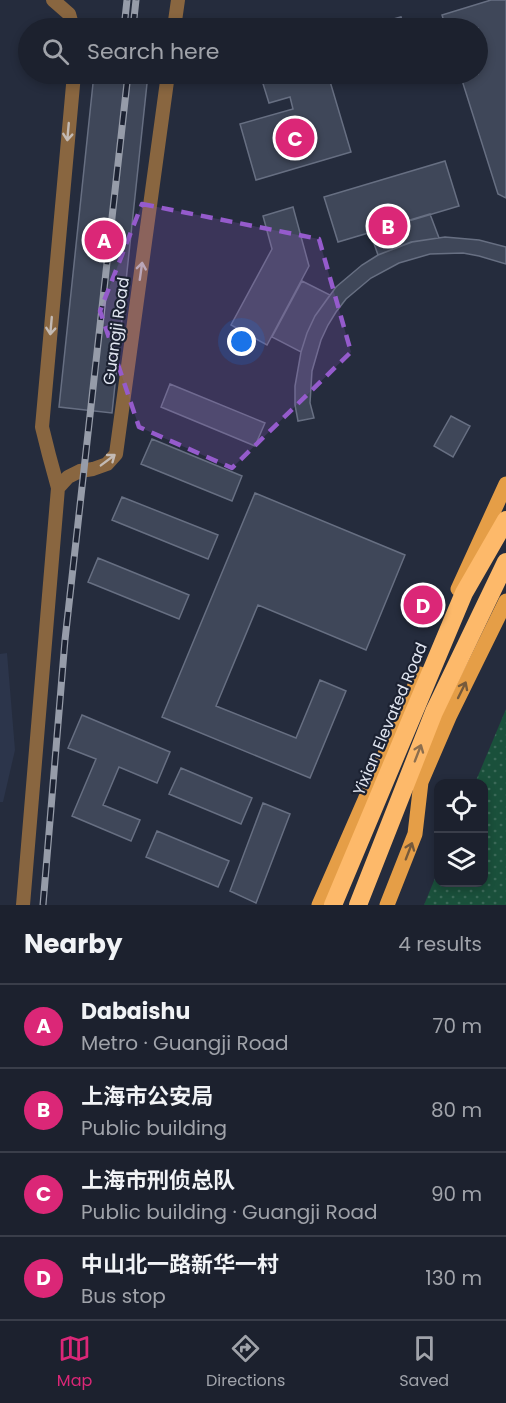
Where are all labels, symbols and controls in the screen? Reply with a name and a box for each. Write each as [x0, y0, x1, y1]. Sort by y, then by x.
search box [18, 18, 488, 84]
icon: search [39, 35, 72, 68]
text: Search here [87, 36, 220, 67]
pin: C [276, 116, 314, 160]
one-way arrow [62, 121, 73, 141]
pin: B [368, 204, 408, 248]
pin: A [84, 218, 124, 262]
one-way arrow [136, 262, 147, 282]
street label: Guangji Road [97, 276, 135, 386]
one-way arrow [45, 316, 56, 335]
your location [227, 327, 256, 356]
one-way arrow [100, 454, 116, 467]
pin: D [404, 582, 442, 628]
street label: Yixian Elevated Road [347, 639, 433, 799]
one-way arrow [457, 682, 468, 700]
one-way arrow [413, 744, 424, 763]
map controls [434, 779, 488, 887]
button: locate [434, 779, 488, 833]
button: layers [434, 833, 488, 887]
one-way arrow [404, 842, 415, 860]
text: Nearby [24, 926, 122, 962]
text: 4 results [398, 930, 482, 958]
text: Dabaishu [81, 996, 190, 1027]
text: A [36, 1012, 51, 1040]
text: 70 m [433, 1012, 482, 1040]
text: Metro · Guangji Road [81, 1029, 289, 1057]
text: 上海市公安局 [81, 1081, 213, 1112]
text: B [37, 1096, 50, 1124]
text: 80 m [431, 1096, 482, 1124]
text: Public building [81, 1114, 227, 1142]
text: 上海市刑侦总队 [81, 1165, 235, 1196]
text: C [36, 1180, 51, 1208]
text: 90 m [431, 1180, 482, 1208]
text: Public building · Guangji Road [81, 1198, 377, 1226]
text: 中山北一路新华一村 [81, 1249, 279, 1280]
text: D [36, 1264, 51, 1292]
text: 130 m [425, 1264, 482, 1292]
text: Bus stop [81, 1282, 166, 1310]
tab: Map [57, 1332, 92, 1393]
tab: Directions [206, 1332, 285, 1393]
tab: Saved [399, 1332, 449, 1393]

